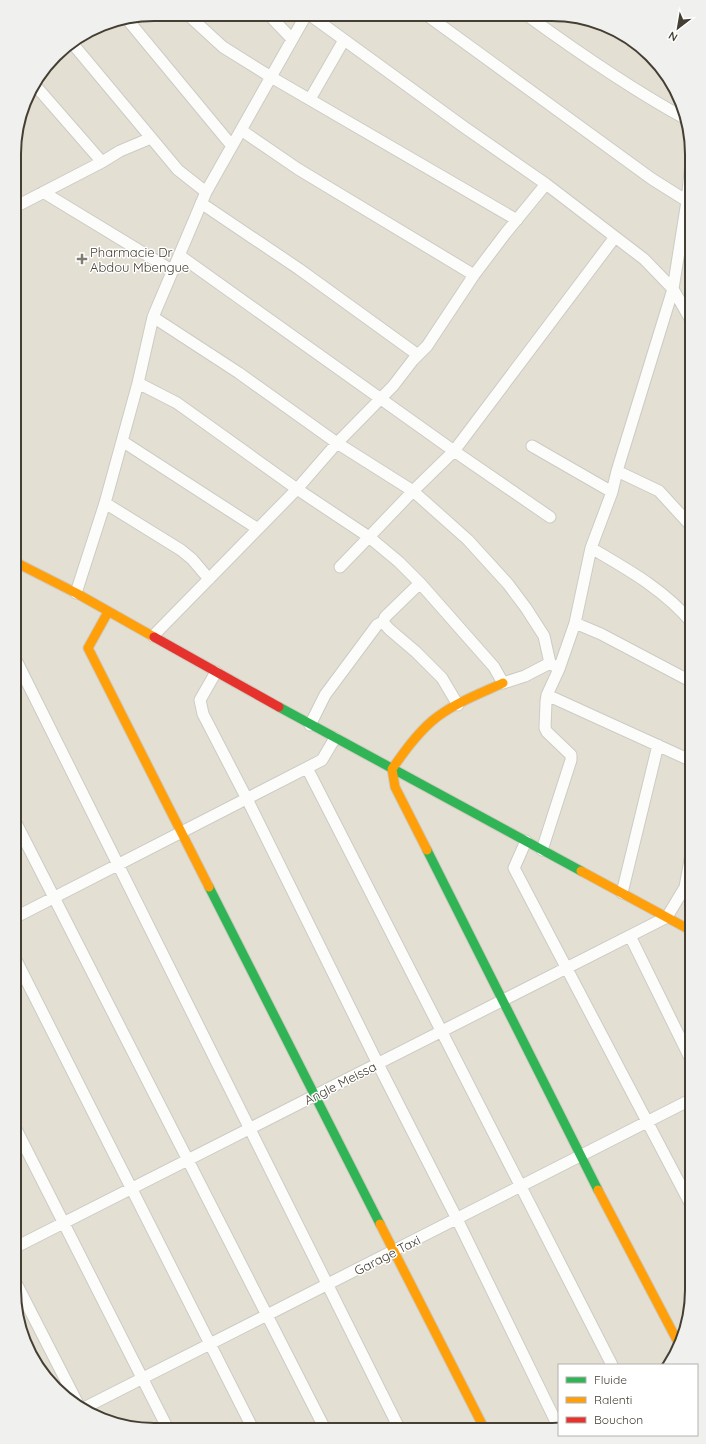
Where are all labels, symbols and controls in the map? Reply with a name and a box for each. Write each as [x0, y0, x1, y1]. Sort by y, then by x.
north arrow [658, 8, 698, 48]
text: N [666, 28, 680, 45]
place label: Pharmacie Dr Abdou Mbengue [90, 244, 189, 275]
marker: Pharmacie Dr Abdou Mbengue [77, 254, 87, 264]
street label: Angle Meissa [301, 1058, 379, 1108]
street label: Garage Taxi [351, 1232, 423, 1278]
legend [558, 1364, 698, 1436]
text: Fluide [594, 1372, 627, 1387]
text: Ralenti [594, 1392, 632, 1407]
text: Bouchon [594, 1412, 643, 1427]

